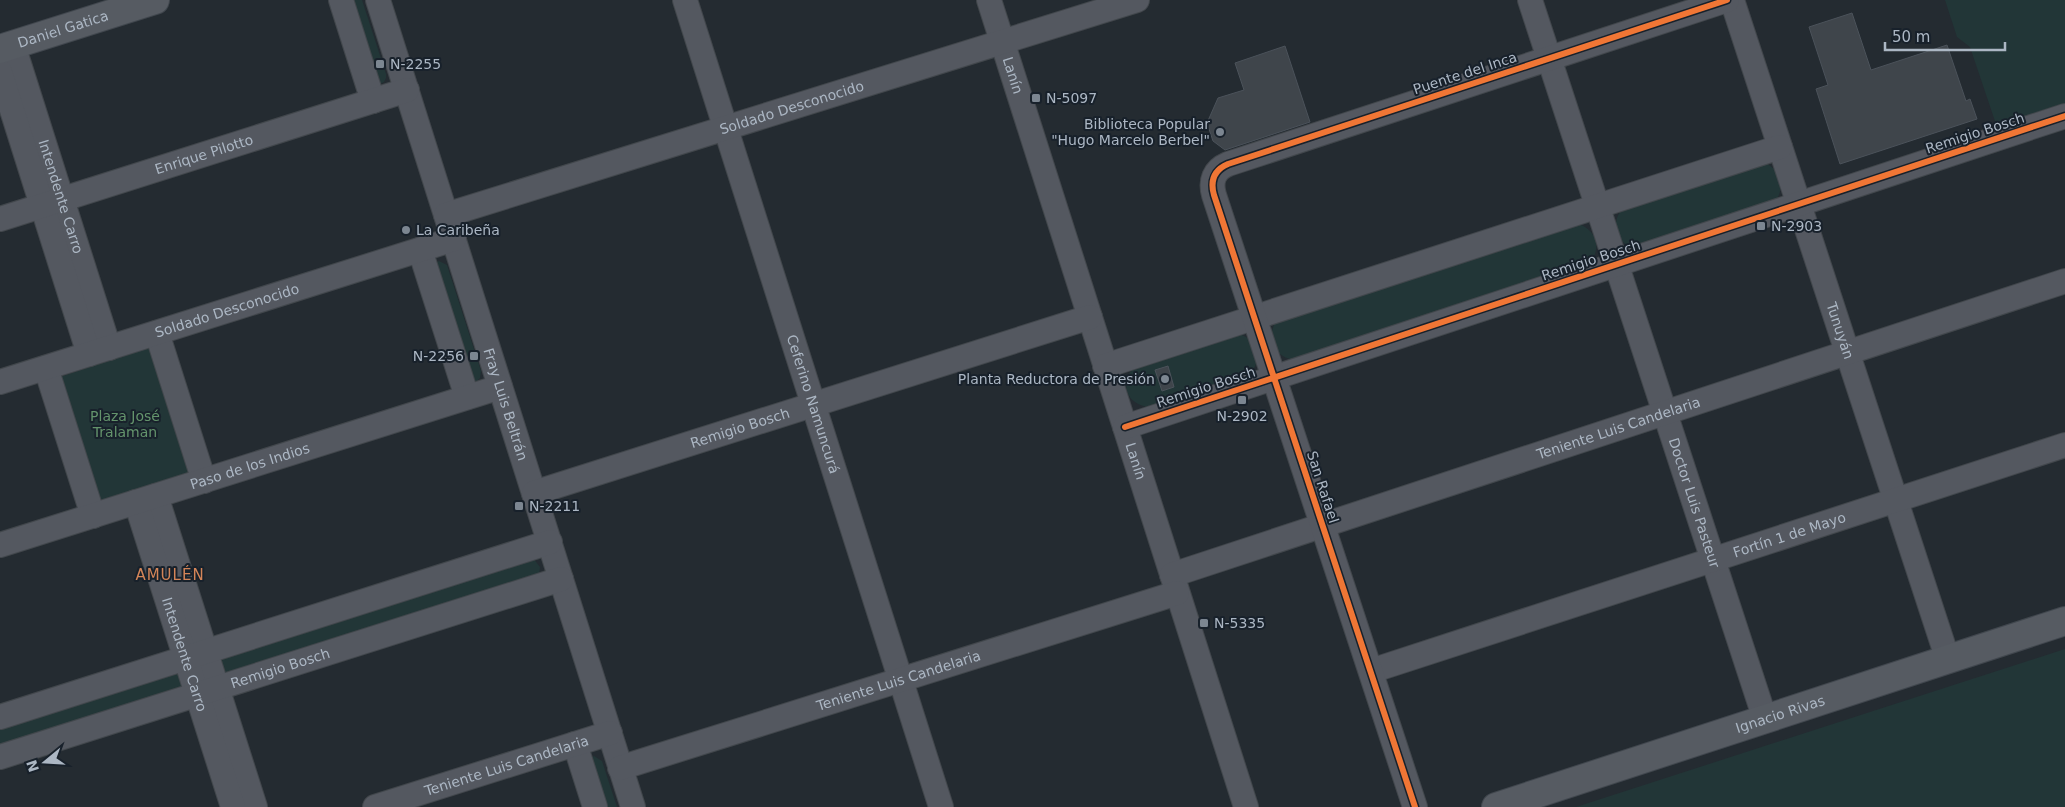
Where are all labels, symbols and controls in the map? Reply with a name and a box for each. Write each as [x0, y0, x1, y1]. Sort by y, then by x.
street label: Daniel Gatica [16, 7, 110, 51]
scale bar [1885, 20, 2005, 52]
text: 50 m [1892, 28, 1930, 46]
street label: Puente del Inca [1411, 49, 1519, 97]
street label: Lanín [1000, 55, 1026, 96]
place label: N-2255 [390, 56, 441, 72]
marker: N-2255 [374, 58, 386, 70]
street label: Soldado Desconocido [718, 77, 866, 137]
place label: N-5097 [1046, 90, 1097, 106]
marker: N-5097 [1030, 92, 1042, 104]
street label: Remigio Bosch [1924, 109, 2026, 157]
place label: Biblioteca Popular "Hugo Marcelo Berbel" [1051, 116, 1210, 148]
marker: Biblioteca Popular "Hugo Marcelo Berbel" [1214, 126, 1226, 138]
street label: Enrique Pilotto [153, 131, 255, 177]
street label: Intendente Carro [35, 137, 87, 256]
place label: N-2903 [1771, 218, 1822, 234]
marker: N-2903 [1755, 220, 1767, 232]
place label: La Caribeña [416, 222, 500, 238]
marker: La Caribeña [400, 224, 412, 236]
street label: Remigio Bosch [1540, 236, 1642, 284]
street label: Soldado Desconocido [153, 280, 301, 341]
street label: Tunuyán [1823, 299, 1857, 361]
street label: Ceferino Namuncurá [784, 333, 843, 476]
street label: Fray Luis Beltrán [480, 346, 531, 463]
place label: N-2256 [413, 348, 464, 364]
marker: N-2256 [468, 350, 480, 362]
street label: Remigio Bosch [1155, 363, 1257, 411]
place label: Planta Reductora de Presión [958, 371, 1155, 387]
marker: Planta Reductora de Presión [1159, 373, 1171, 385]
marker: N-2902 [1236, 394, 1248, 406]
street label: Teniente Luis Candelaria [1534, 394, 1702, 463]
street label: Remigio Bosch [688, 405, 792, 451]
park label: Plaza José Tralaman [90, 408, 160, 440]
place label: N-2902 [1216, 408, 1268, 424]
street label: Doctor Luis Pasteur [1666, 436, 1723, 570]
street label: Paso de los Indios [188, 440, 312, 492]
street label: Lanín [1122, 441, 1149, 482]
street label: San Rafael [1304, 449, 1342, 525]
place label: N-2211 [529, 498, 580, 514]
marker: N-2211 [513, 500, 525, 512]
street label: Fortín 1 de Mayo [1731, 509, 1848, 561]
district label: AMULÉN [135, 565, 205, 584]
street label: Intendente Carro [159, 595, 210, 714]
place label: N-5335 [1214, 615, 1265, 631]
marker: N-5335 [1198, 617, 1210, 629]
street label: Remigio Bosch [229, 645, 332, 691]
street label: Teniente Luis Candelaria [814, 647, 983, 714]
street label: Ignacio Rivas [1734, 692, 1827, 736]
street label: Teniente Luis Candelaria [422, 732, 591, 799]
north arrow [20, 737, 70, 787]
text: N [23, 758, 42, 774]

